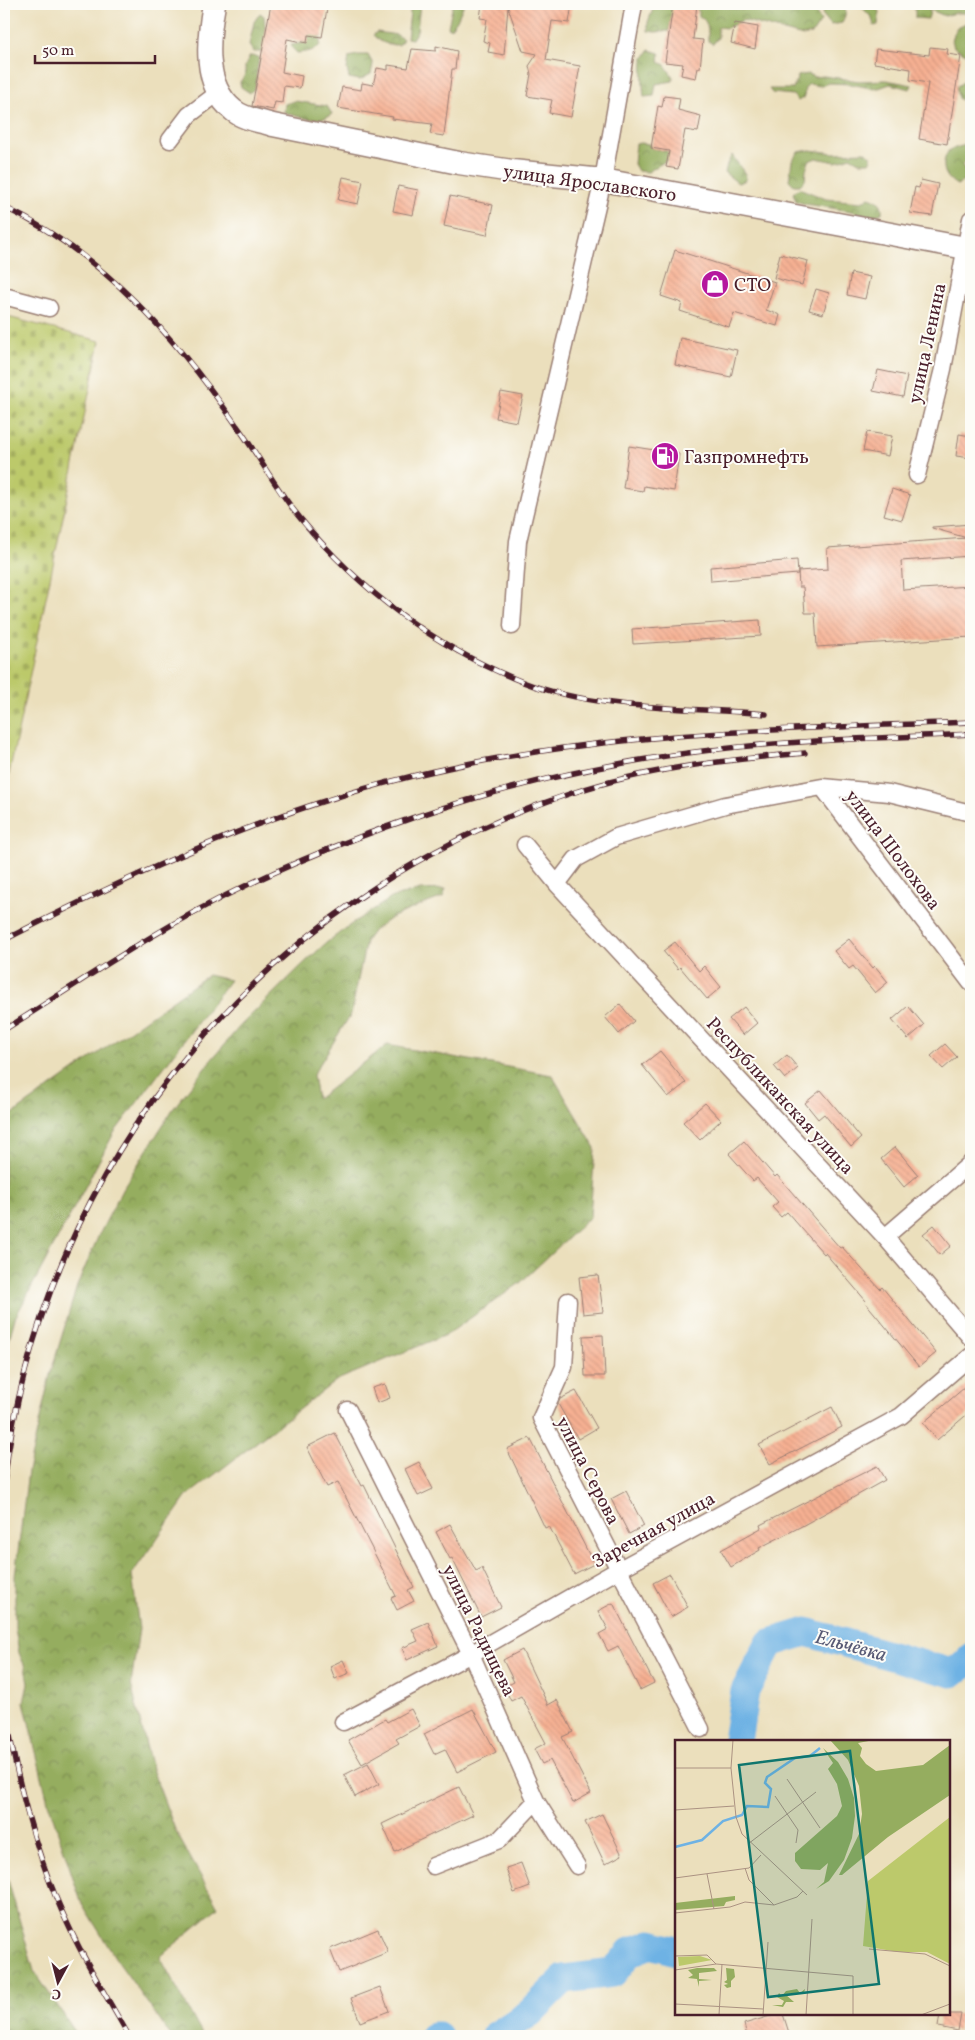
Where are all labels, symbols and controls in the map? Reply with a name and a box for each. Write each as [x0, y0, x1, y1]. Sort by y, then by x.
scale bar [35, 32, 155, 64]
text: 50 m [42, 41, 74, 62]
street label: улица Ярославского [501, 159, 678, 209]
shop icon: СТО [700, 269, 730, 299]
place label: СТО [734, 273, 771, 299]
street label: улица Ленина [902, 281, 953, 406]
fuel station icon: Газпромнефть [650, 441, 680, 471]
place label: Газпромнефть [684, 445, 809, 471]
street label: улица Шолохова [838, 785, 946, 916]
street label: Республиканская улица [700, 1012, 859, 1181]
street label: улица Серова [549, 1412, 626, 1529]
street label: Заречная улица [588, 1486, 720, 1575]
street label: улица Радищева [435, 1560, 521, 1701]
water label: Ельчёвка [812, 1624, 889, 1670]
inset map [675, 1740, 950, 2015]
north arrow [32, 1958, 82, 2008]
text: С [51, 1983, 62, 2003]

